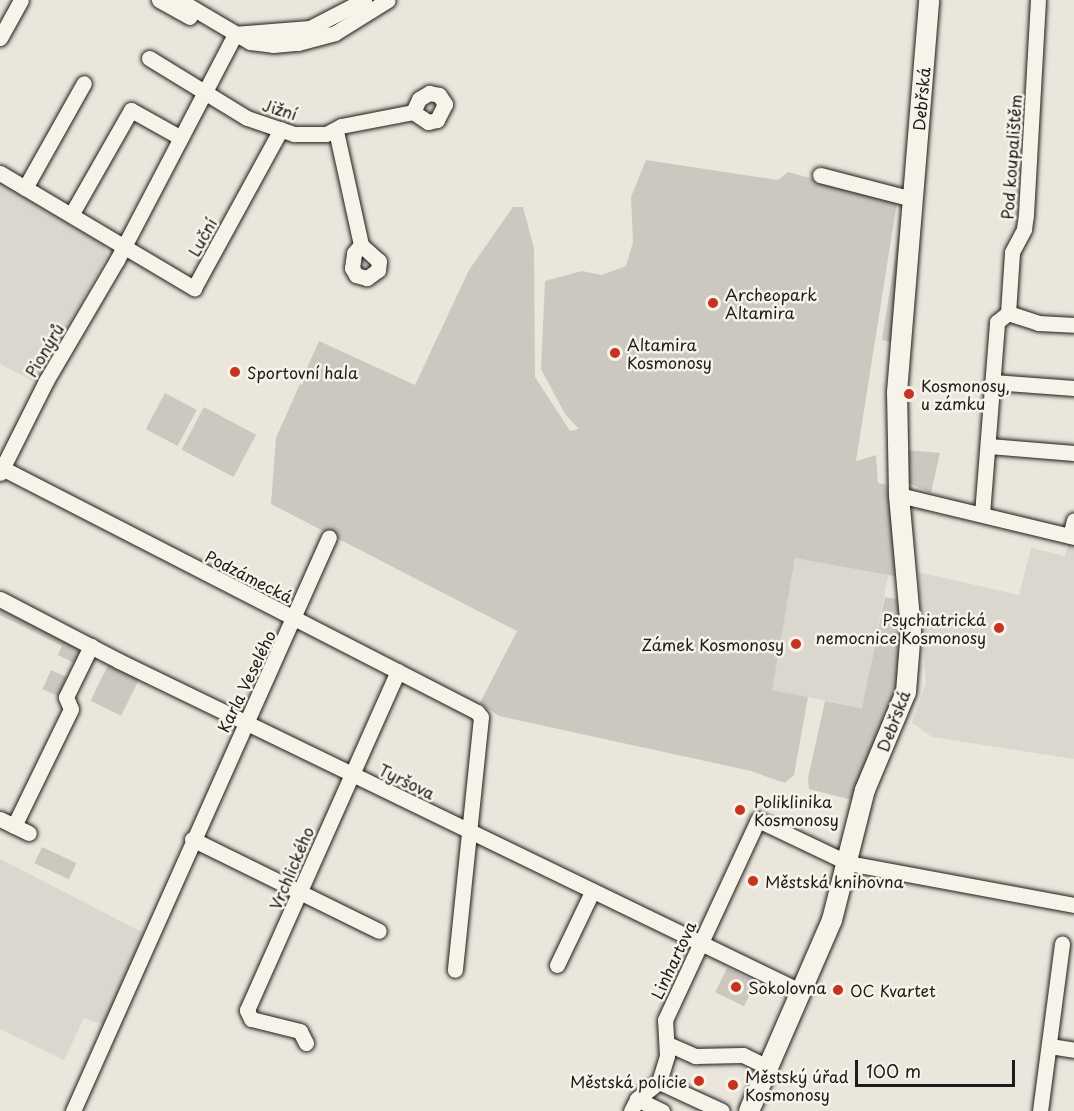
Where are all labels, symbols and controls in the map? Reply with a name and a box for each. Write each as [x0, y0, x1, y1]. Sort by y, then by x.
street label: Debřská [909, 66, 933, 132]
street label: Pod koupalištěm [997, 93, 1025, 221]
street label: Jižní [260, 95, 300, 123]
street label: Luční [184, 215, 220, 259]
place label: Archeopark Altamira [725, 284, 817, 322]
marker: Archeopark Altamira [706, 296, 720, 310]
street label: Pionýrů [21, 320, 67, 380]
place label: Altamira Kosmonosy [627, 334, 712, 372]
marker: Altamira Kosmonosy [608, 346, 622, 360]
place label: Sportovní hala [247, 362, 359, 382]
marker: Sportovní hala [228, 365, 242, 379]
place label: Kosmonosy, u zámku [921, 375, 1010, 413]
marker: Kosmonosy, u zámku [902, 387, 916, 401]
street label: Podzámecká [202, 546, 296, 606]
place label: Psychiatrická nemocnice Kosmonosy [815, 609, 986, 647]
marker: Psychiatrická nemocnice Kosmonosy [990, 619, 1008, 637]
street label: Karla Veselého [213, 626, 279, 736]
place label: Zámek Kosmonosy [641, 634, 784, 654]
marker: Zámek Kosmonosy [789, 637, 803, 651]
street label: Debřská [873, 688, 913, 754]
street label: Tyršova [376, 759, 438, 803]
place label: Poliklinika Kosmonosy [754, 791, 839, 829]
marker: Poliklinika Kosmonosy [731, 801, 749, 819]
street label: Vrchlického [265, 824, 317, 912]
place label: Městská knihovna [765, 871, 904, 891]
marker: Městská knihovna [746, 874, 760, 888]
street label: Linhartova [647, 918, 699, 1002]
place label: Sokolovna [748, 977, 826, 997]
marker: Sokolovna [729, 980, 743, 994]
place label: OC Kvartet [850, 980, 937, 1000]
marker: OC Kvartet [831, 983, 845, 997]
scale bar [858, 1048, 1018, 1086]
text: 100 m [866, 1057, 921, 1084]
place label: Městský úřad Kosmonosy [745, 1066, 850, 1104]
place label: Městská policie [569, 1071, 687, 1091]
marker: Městská policie [692, 1074, 706, 1088]
marker: Městský úřad Kosmonosy [726, 1078, 740, 1092]

